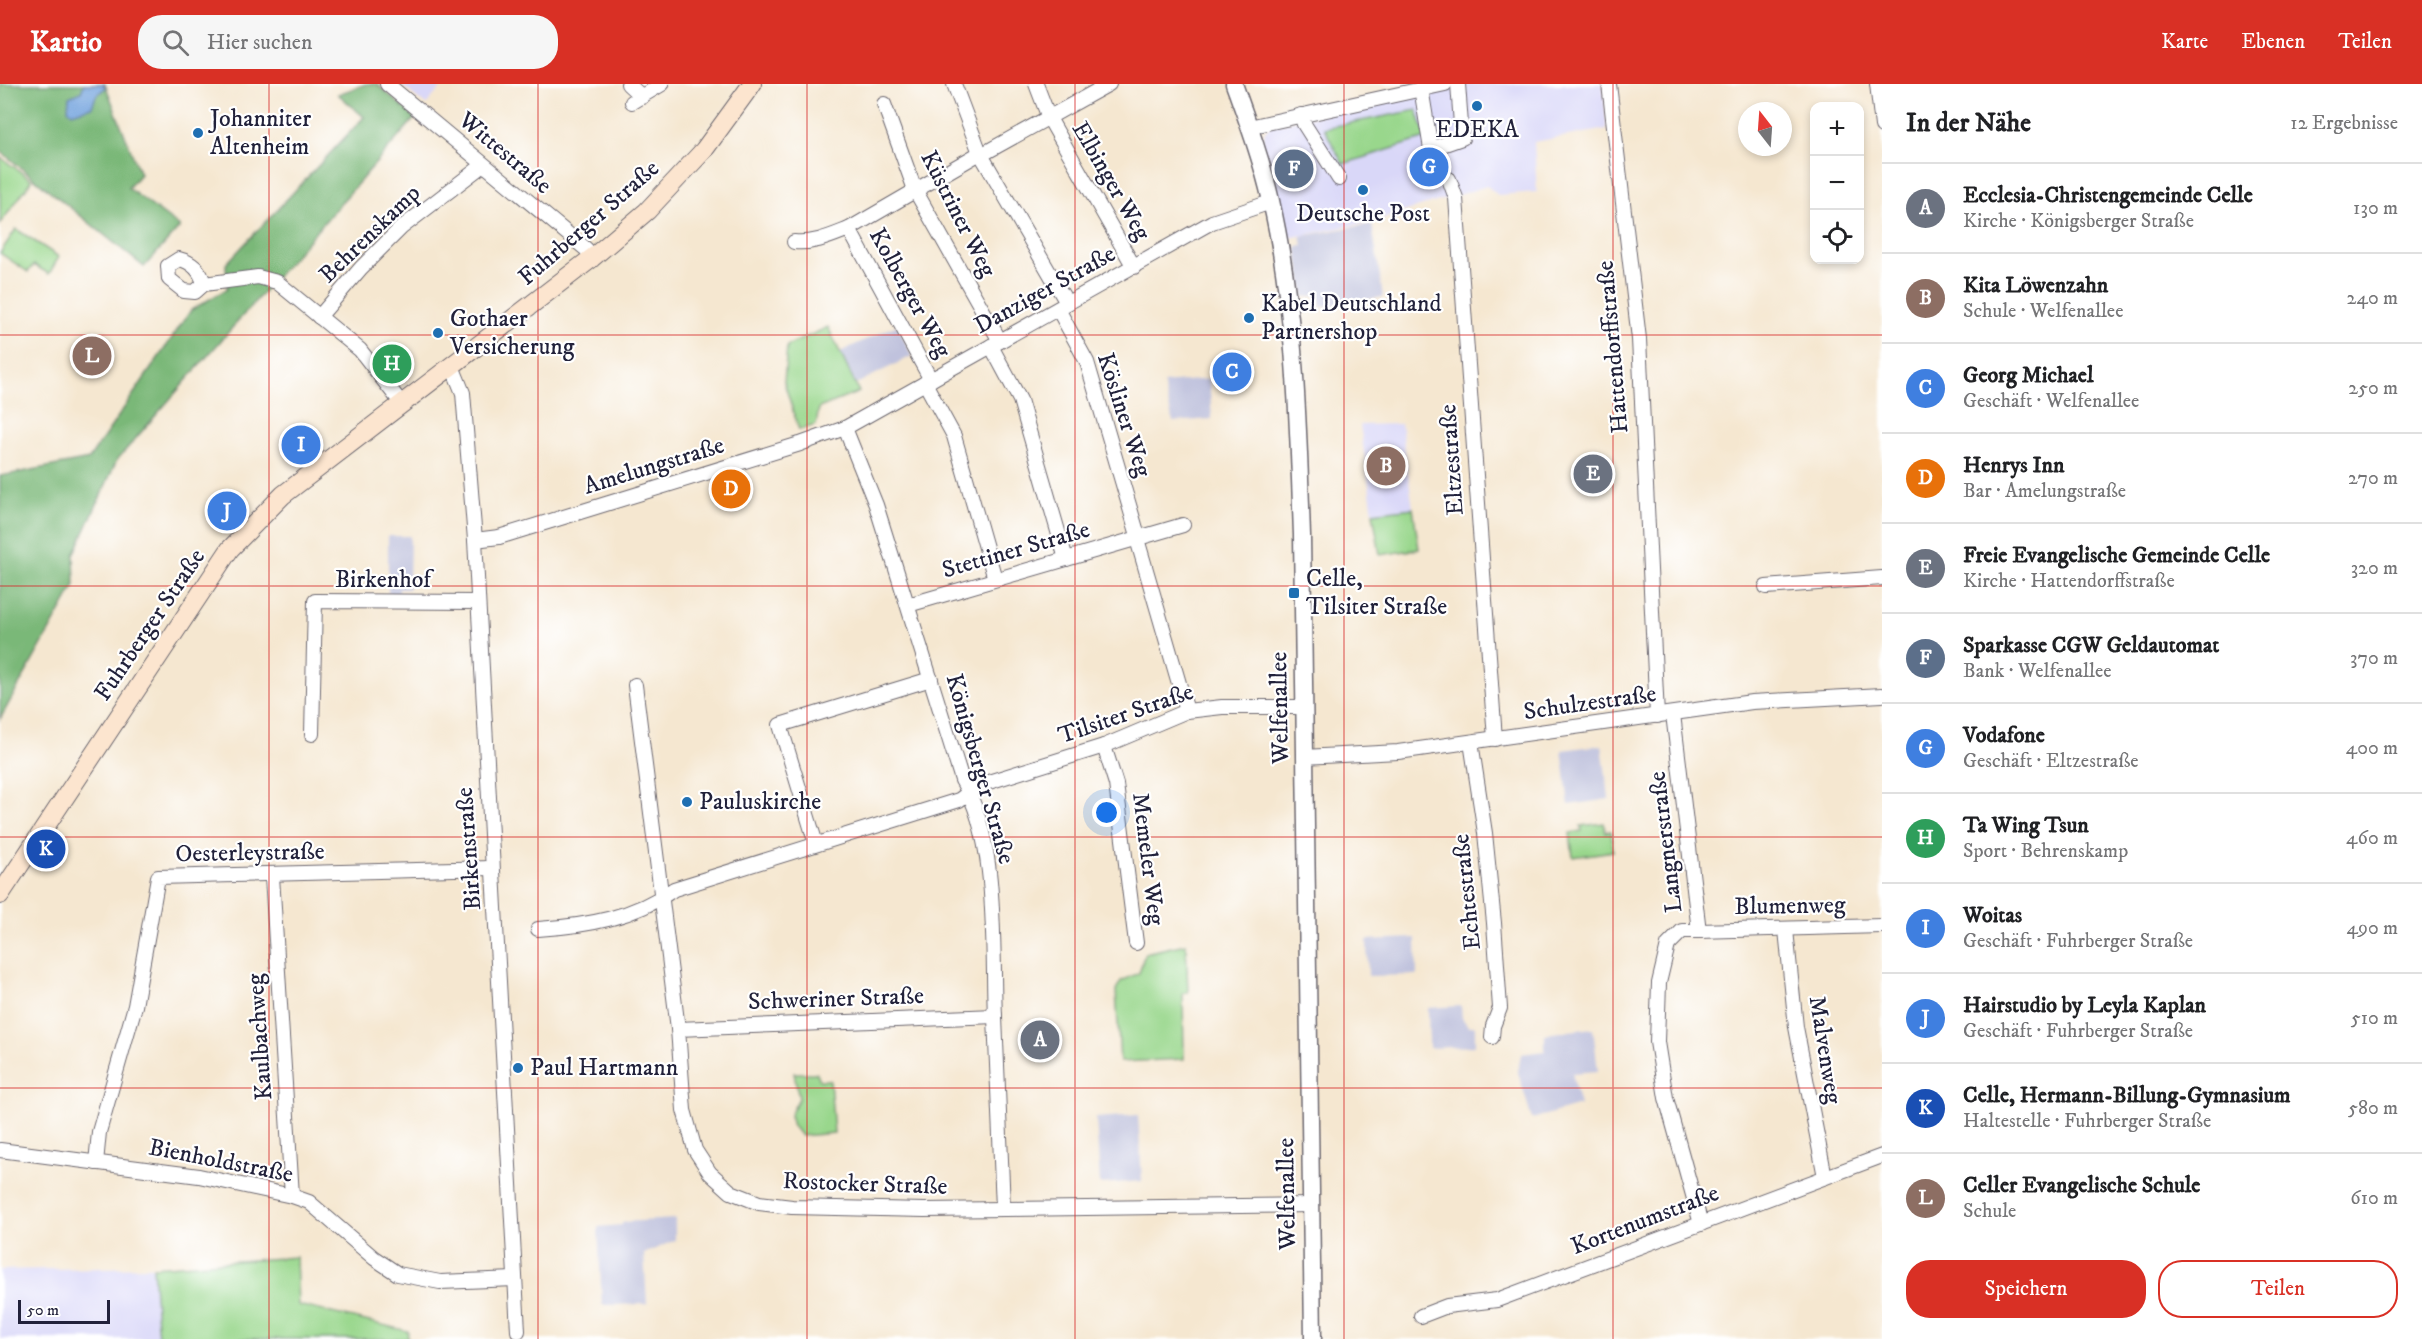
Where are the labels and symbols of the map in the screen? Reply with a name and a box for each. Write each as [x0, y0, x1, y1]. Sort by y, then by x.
marker: EDEKA [1470, 99, 1484, 113]
north arrow [1738, 102, 1792, 156]
place label: Johanniter Altenheim [208, 104, 311, 162]
street label: Wittestraße [451, 105, 558, 201]
place label: EDEKA [1435, 115, 1520, 145]
street label: Elbinger Weg [1065, 116, 1157, 246]
marker: Johanniter Altenheim [191, 126, 205, 140]
pin: G [1410, 144, 1448, 190]
street label: Küstriner Weg [913, 146, 1003, 283]
pin: F [1274, 146, 1314, 191]
street label: Fuhrberger Straße [512, 154, 666, 292]
street label: Behrenskamp [313, 178, 427, 290]
marker: Deutsche Post [1356, 183, 1370, 197]
place label: Deutsche Post [1296, 199, 1430, 229]
street label: Kolberger Weg [862, 223, 958, 363]
street label: Danziger Straße [969, 239, 1121, 341]
street label: Hattendorffstraße [1591, 259, 1635, 435]
place label: Kabel Deutschland Partnershop [1261, 289, 1441, 347]
place label: Gothaer Versicherung [449, 304, 575, 362]
marker: Kabel Deutschland Partnershop [1242, 311, 1256, 325]
marker: Gothaer Versicherung [431, 326, 445, 340]
pin: L [72, 334, 112, 378]
pin: H [372, 342, 412, 386]
street label: Kösliner Weg [1090, 349, 1158, 481]
pin: C [1212, 350, 1252, 394]
street label: Eltzestraße [1433, 403, 1471, 517]
pin: I [282, 422, 320, 468]
street label: Amelungstraße [580, 430, 728, 502]
pin: B [1366, 444, 1406, 488]
pin: E [1574, 452, 1612, 496]
pin: D [712, 466, 750, 512]
pin: J [208, 488, 246, 534]
street label: Stettiner Straße [939, 515, 1093, 585]
street label: Fuhrberger Straße [88, 543, 212, 707]
place label: Celle, Tilsiter Straße [1306, 564, 1447, 622]
street label: Birkenhof [335, 565, 434, 595]
marker: Celle, Tilsiter Straße [1287, 586, 1301, 600]
street label: Welfenallee [1264, 651, 1296, 765]
street label: Königsberger Straße [939, 670, 1021, 868]
street label: Tilsiter Straße [1054, 677, 1198, 751]
street label: Schulzestraße [1522, 679, 1658, 727]
street label: Langnerstraße [1642, 769, 1690, 914]
street label: Birkenstraße [450, 786, 488, 912]
place label: Pauluskirche [699, 787, 821, 817]
street label: Memeler Weg [1125, 791, 1171, 927]
marker: Pauluskirche [680, 795, 694, 809]
your location [1092, 798, 1121, 827]
pin: K [26, 826, 66, 872]
street label: Echtestraße [1446, 832, 1488, 952]
street label: Oesterleystraße [175, 837, 325, 869]
street label: Blumenweg [1734, 890, 1846, 922]
street label: Kaulbachweg [241, 972, 279, 1101]
street label: Schweriner Straße [748, 981, 925, 1017]
street label: Malvenweg [1802, 994, 1848, 1106]
pin: A [1020, 1018, 1060, 1062]
place label: Paul Hartmann [530, 1053, 679, 1083]
marker: Paul Hartmann [511, 1061, 525, 1075]
street label: Bienholdstraße [146, 1132, 296, 1190]
street label: Welfenallee [1271, 1137, 1303, 1251]
street label: Rostocker Straße [782, 1166, 948, 1202]
street label: Kortenumstraße [1567, 1178, 1723, 1262]
scale bar [18, 1297, 110, 1324]

